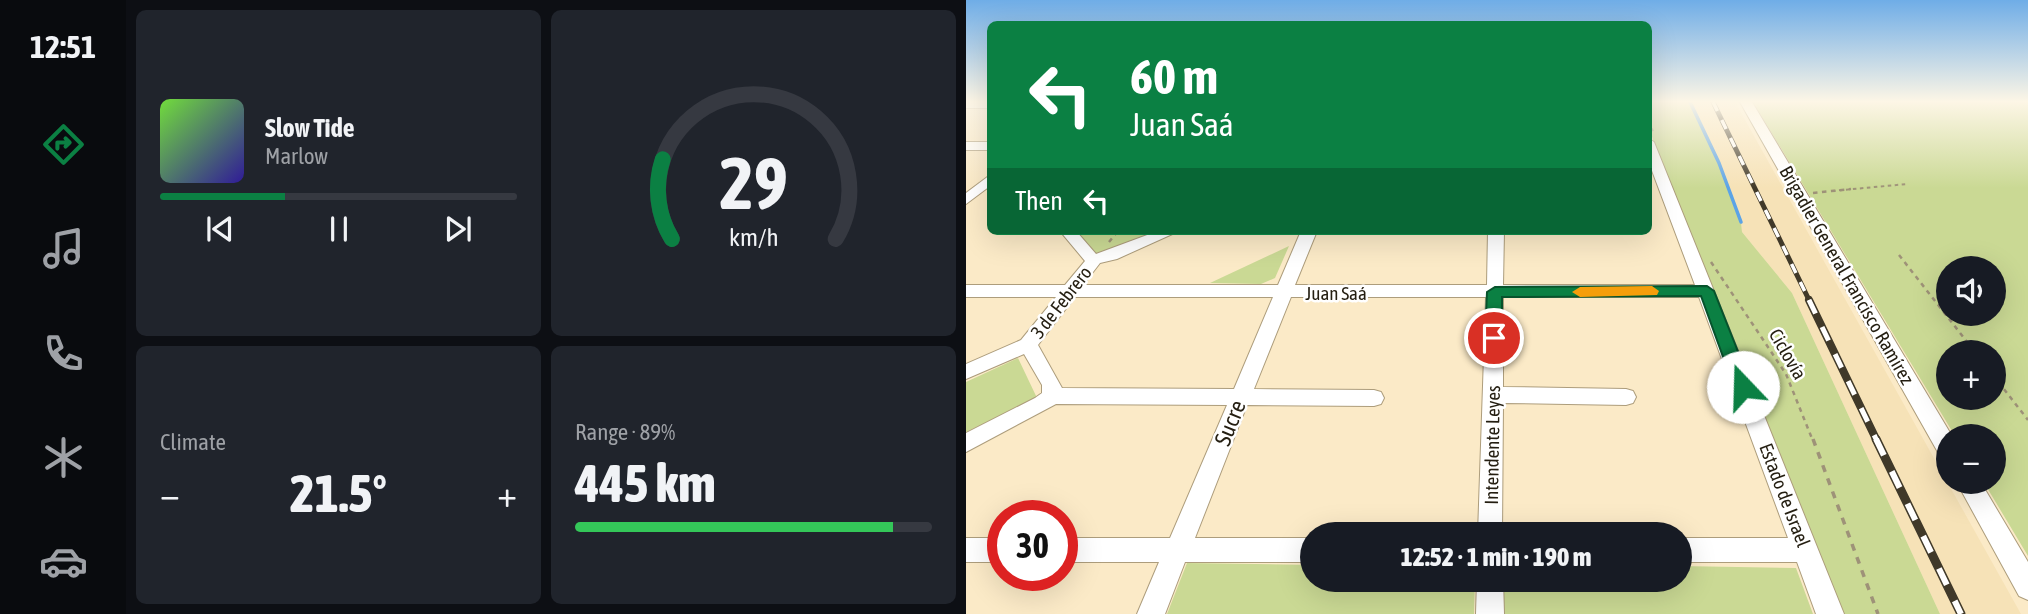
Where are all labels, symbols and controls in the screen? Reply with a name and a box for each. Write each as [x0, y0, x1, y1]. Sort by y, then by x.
text: 12:51 [30, 28, 96, 65]
text: 60 m [1130, 48, 1218, 104]
icon: left [1015, 49, 1106, 140]
text: Juan Saá [1130, 106, 1234, 143]
text: Slow Tide [265, 113, 355, 143]
icon: directions [39, 120, 88, 169]
text: 29 [719, 142, 788, 225]
text: Marlow [265, 143, 328, 169]
street label: Brigadier General Francisco Ramírez [1775, 162, 1919, 388]
icon: left [1077, 182, 1115, 220]
text: Then [1015, 186, 1063, 216]
icon: previous [201, 210, 239, 248]
icon: pause [320, 210, 358, 248]
icon: next [439, 210, 477, 248]
text: km/h [729, 223, 778, 251]
icon: music [39, 224, 88, 273]
map controls [1936, 256, 2006, 494]
button: sound [1936, 256, 2006, 326]
street label: 3 de Febrero [1026, 262, 1096, 342]
street label: Juan Saá [1305, 282, 1367, 304]
pin [1464, 308, 1524, 368]
icon: arrive [1475, 319, 1513, 357]
street label: Ciclovía [1765, 325, 1811, 383]
icon: phone [39, 329, 88, 378]
button: + [1936, 340, 2006, 410]
position arrow [1706, 350, 1780, 424]
street label: Intendente Leyes [1480, 385, 1504, 505]
street label: Sucre [1209, 397, 1251, 449]
text: Range · 89% [575, 419, 675, 445]
button: − [1936, 424, 2006, 494]
text: Climate [160, 429, 226, 455]
icon: climate [39, 433, 88, 482]
street label: Estado de Israel [1755, 440, 1815, 550]
text: 445 km [575, 453, 716, 513]
text: 21.5° [290, 463, 387, 523]
text: − [160, 472, 180, 515]
text: + [497, 472, 517, 515]
speed limit sign: 30 [987, 500, 1078, 591]
icon: car [39, 537, 88, 586]
text: 12:52 · 1 min · 190 m [1401, 542, 1591, 572]

